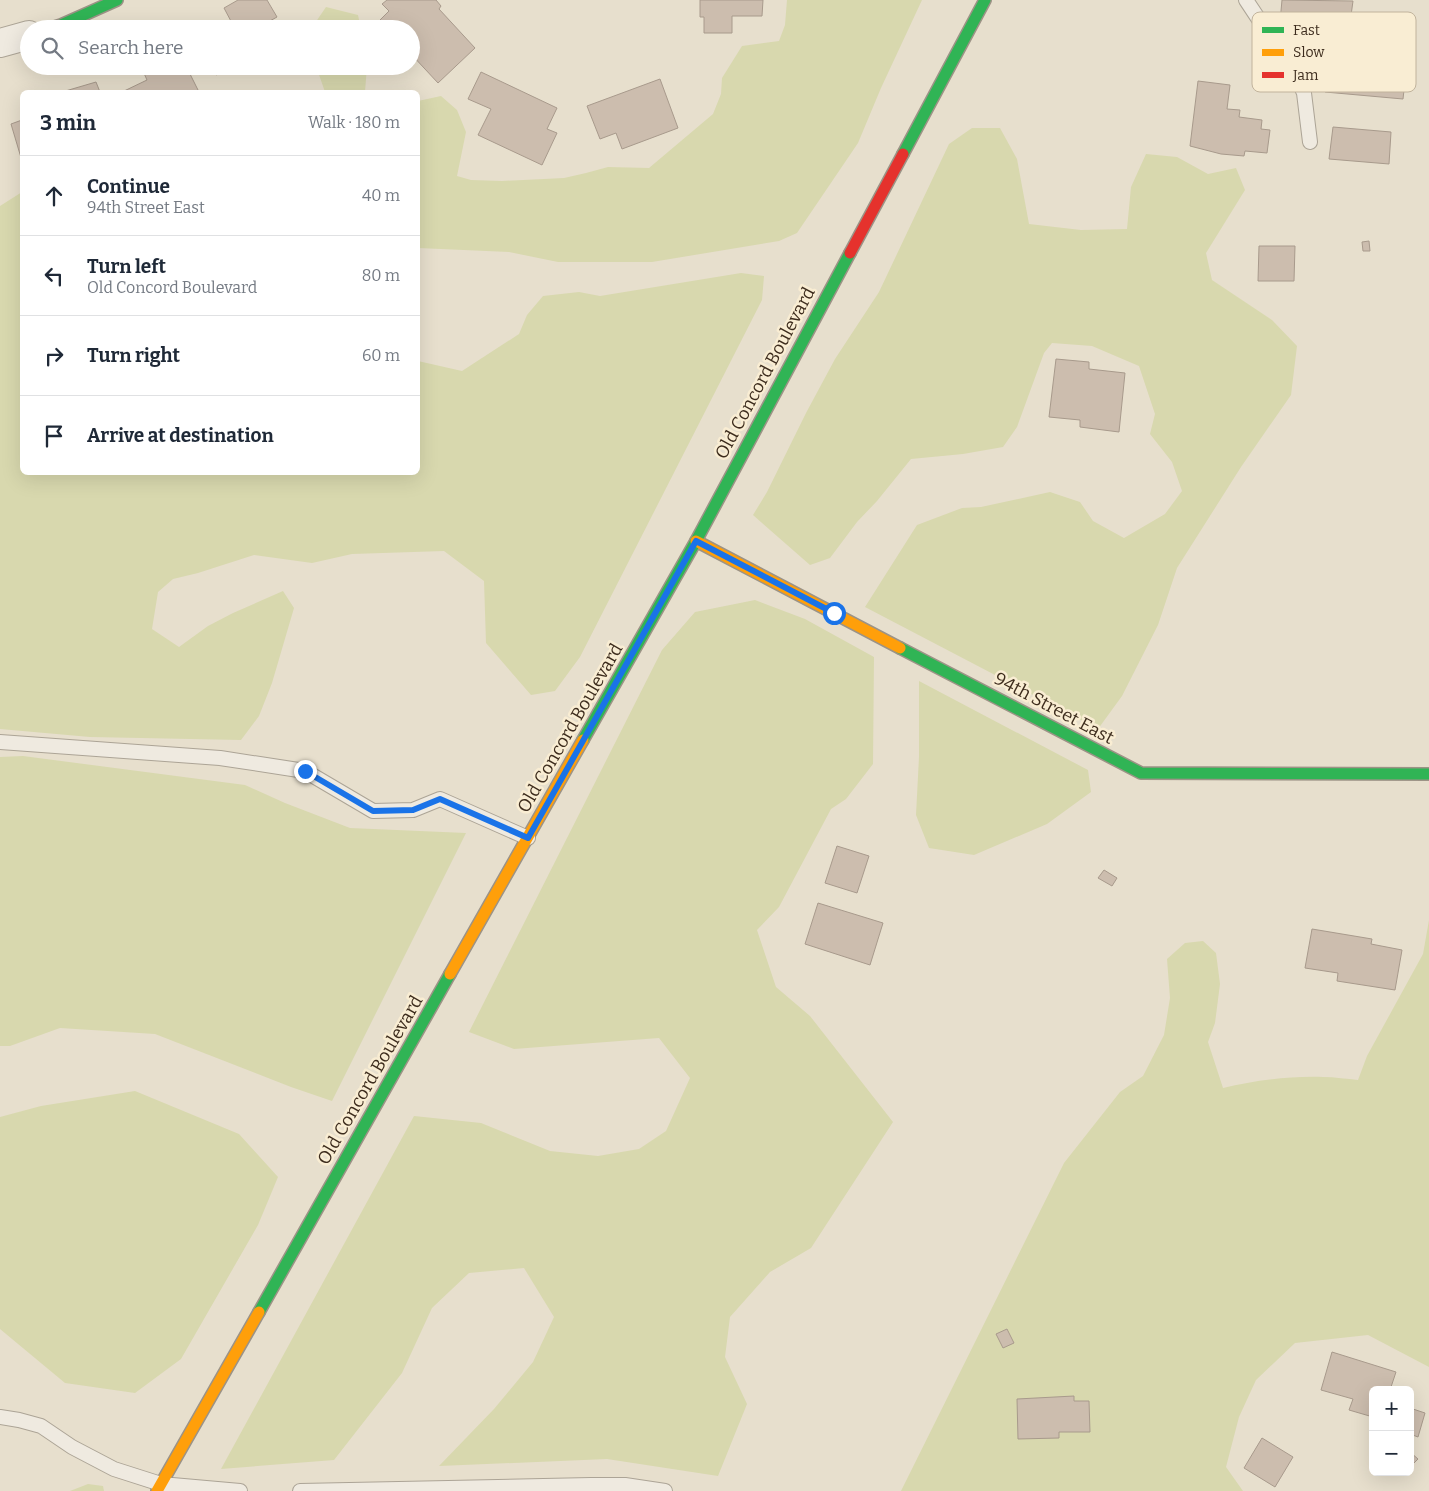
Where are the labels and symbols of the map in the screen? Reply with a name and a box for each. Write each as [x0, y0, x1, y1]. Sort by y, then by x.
legend [1252, 12, 1416, 92]
text: Fast [1293, 22, 1320, 39]
text: Slow [1293, 44, 1325, 61]
text: Jam [1292, 67, 1319, 84]
street label: Old Concord Boulevard [710, 283, 820, 463]
route start [823, 602, 846, 625]
street label: Old Concord Boulevard [513, 639, 628, 816]
street label: 94th Street East [990, 667, 1118, 749]
route end [294, 760, 317, 783]
street label: Old Concord Boulevard [313, 991, 428, 1168]

